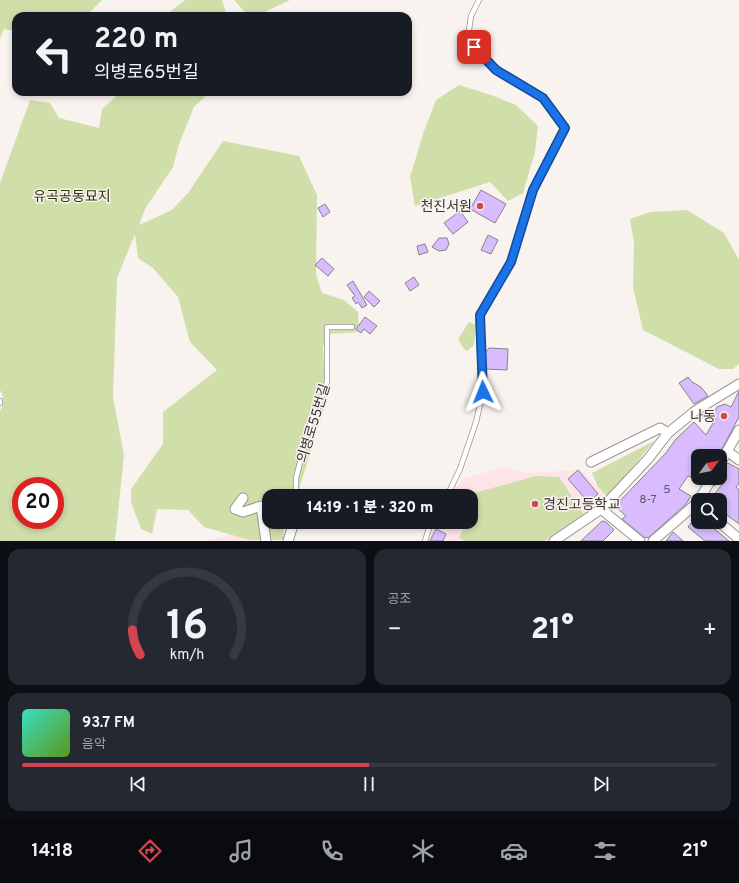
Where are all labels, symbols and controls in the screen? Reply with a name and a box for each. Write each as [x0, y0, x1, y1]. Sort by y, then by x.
text: 220 m [94, 22, 178, 58]
icon: left [28, 28, 80, 80]
pin [457, 30, 491, 64]
icon: arrive [463, 36, 485, 58]
text: 의병로65번길 [94, 62, 199, 85]
park label: 유곡공동묘지 [33, 189, 111, 206]
place label: 천진서원 [420, 198, 472, 216]
marker: 천진서원 [475, 201, 485, 211]
position arrow [462, 371, 504, 413]
street label: 의병로55번길 [294, 382, 335, 465]
place label: 나동 [690, 409, 716, 426]
marker: 나동 [719, 411, 729, 421]
north arrow [691, 449, 727, 485]
map controls [691, 449, 727, 529]
speed limit sign: 20 [12, 477, 64, 529]
house number: 5 [663, 482, 671, 498]
house number: 8-7 [639, 492, 657, 508]
button: search [691, 493, 727, 529]
place label: 경진고등학교 [543, 496, 620, 514]
text: 14:19 · 1 분 · 320 m [307, 499, 433, 518]
marker: 경진고등학교 [530, 499, 540, 509]
text: 공조 [388, 592, 411, 608]
text: 16 [166, 601, 208, 654]
text: 21° [531, 612, 574, 649]
text: − [388, 617, 402, 644]
text: + [703, 617, 717, 644]
text: km/h [169, 646, 204, 664]
text: 93.7 FM [82, 714, 135, 733]
text: 음악 [82, 737, 106, 753]
icon: previous [127, 773, 149, 795]
icon: pause [358, 773, 380, 795]
icon: next [590, 773, 612, 795]
icon: directions [136, 837, 164, 865]
icon: music [227, 837, 255, 865]
icon: phone [318, 837, 346, 865]
icon: climate [409, 837, 437, 865]
icon: car [500, 837, 528, 865]
icon: filters [591, 837, 619, 865]
text: 14:18 [31, 840, 73, 863]
text: 21° [682, 840, 707, 863]

